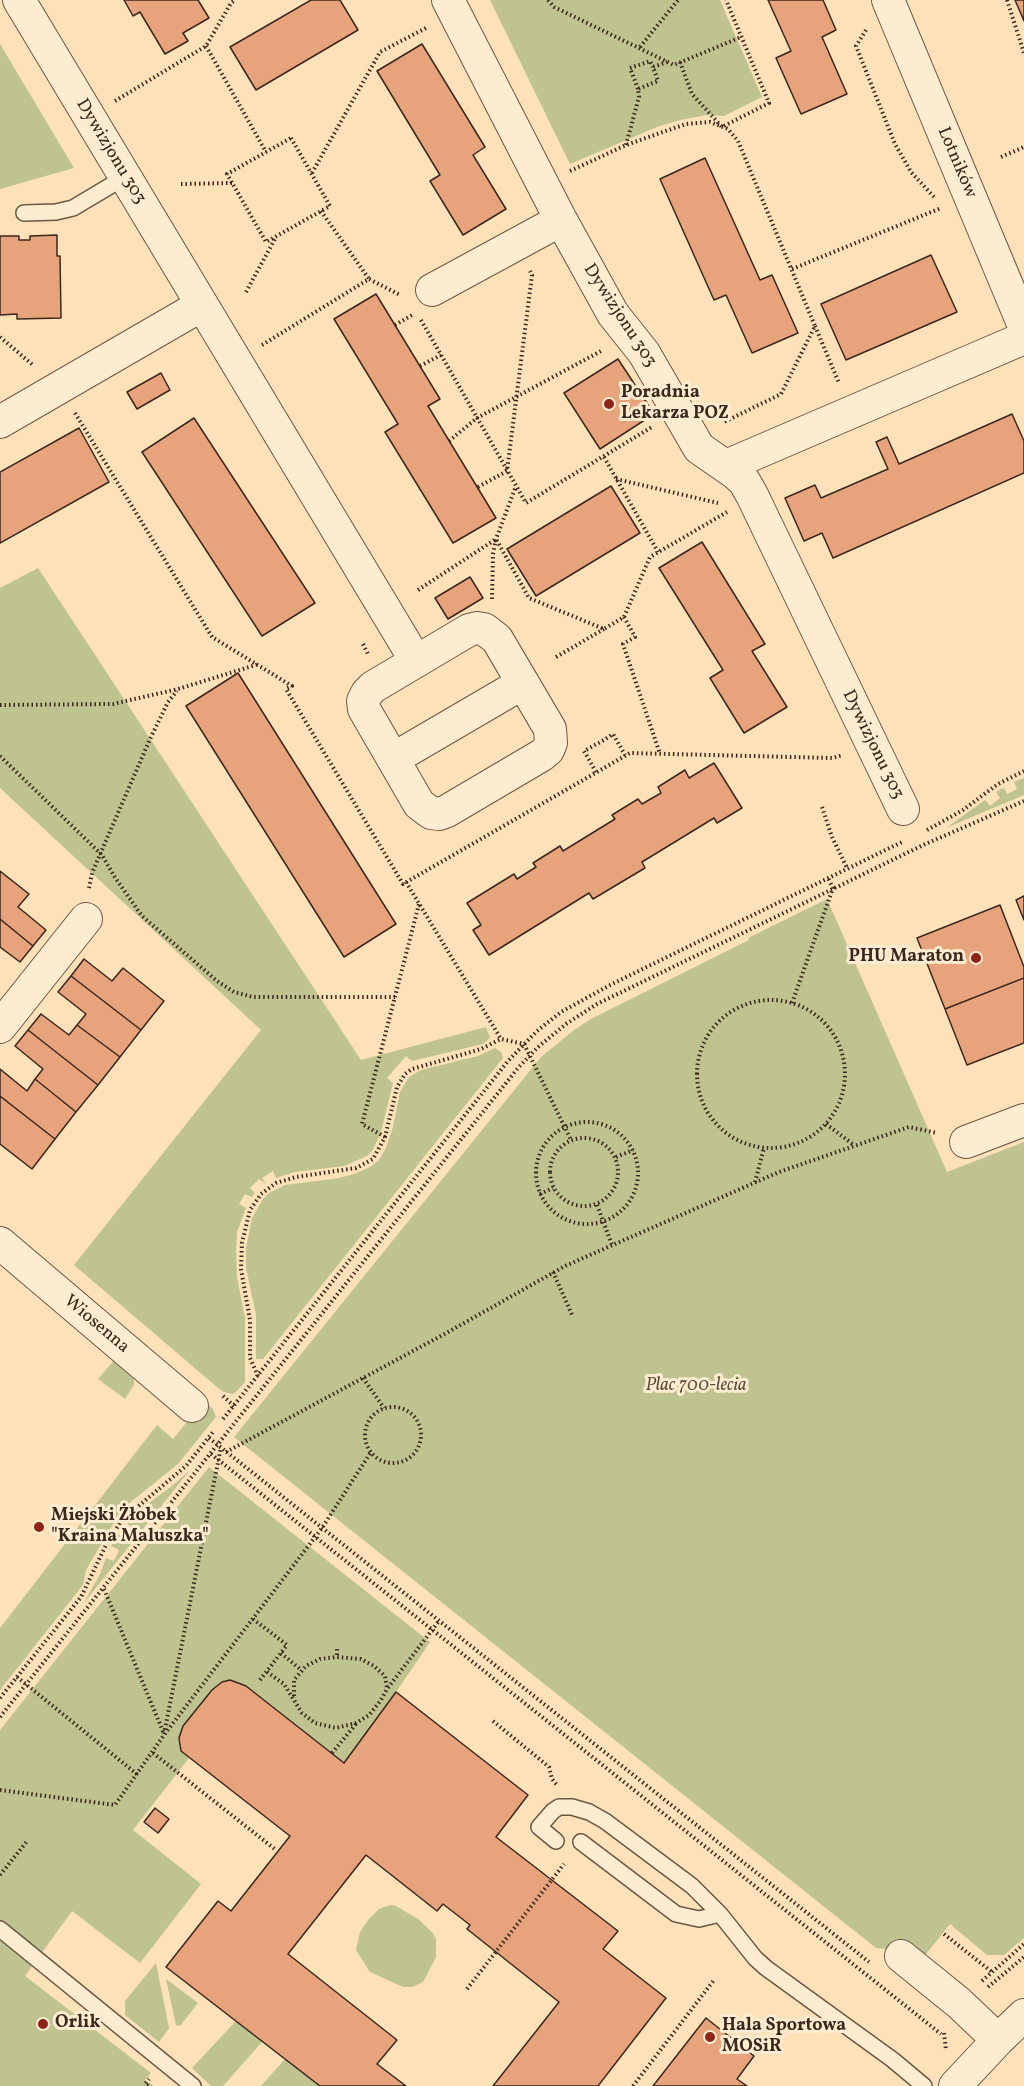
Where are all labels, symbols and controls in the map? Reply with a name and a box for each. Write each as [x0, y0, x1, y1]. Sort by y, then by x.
street label: Dywizjonu 303 [70, 95, 150, 209]
street label: Lotników [931, 124, 981, 202]
street label: Dywizjonu 303 [578, 260, 660, 372]
place label: Poradnia Lekarza POZ [621, 383, 729, 426]
marker: Poradnia Lekarza POZ [602, 397, 616, 411]
street label: Dywizjonu 303 [836, 687, 908, 803]
place label: PHU Maraton [848, 947, 964, 969]
marker: PHU Maraton [969, 951, 983, 965]
street label: Wiosenna [59, 1291, 133, 1359]
park label: Plac 700-lecia [646, 1376, 746, 1398]
place label: Miejski Żłobek "Kraina Maluszka" [51, 1506, 209, 1549]
marker: Miejski Żłobek "Kraina Maluszka" [32, 1520, 46, 1534]
place label: Orlik [55, 2013, 100, 2035]
place label: Hala Sportowa MOSiR [722, 2016, 846, 2058]
marker: Orlik [36, 2017, 50, 2031]
marker: Hala Sportowa MOSiR [703, 2030, 717, 2044]

